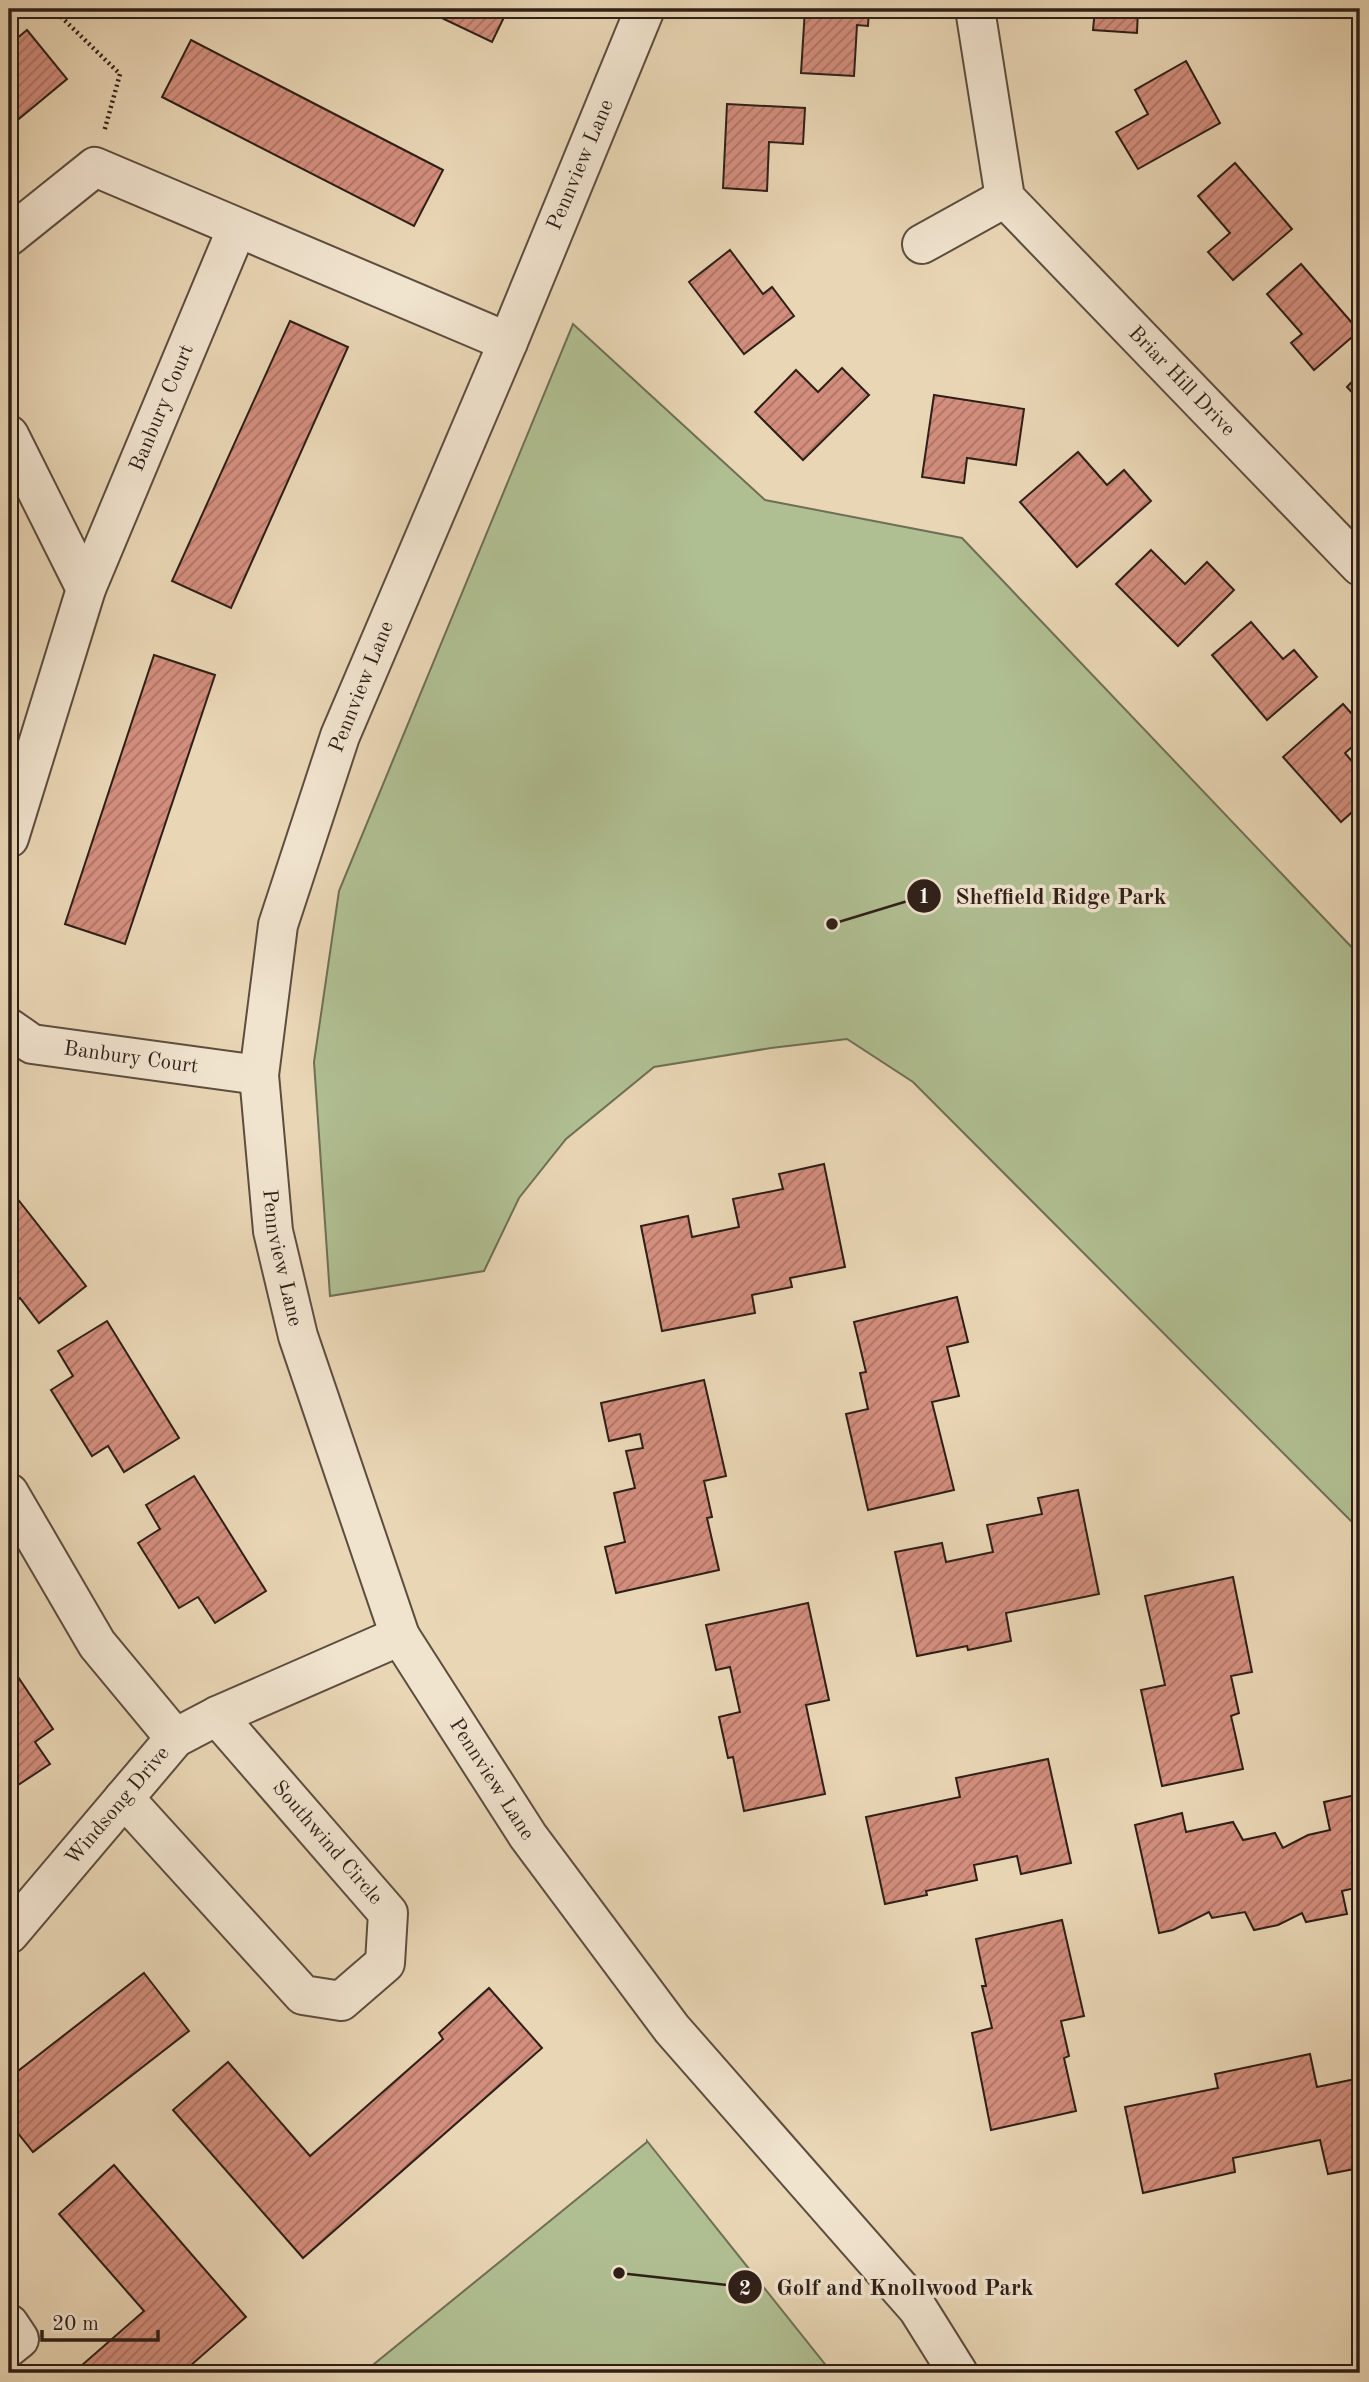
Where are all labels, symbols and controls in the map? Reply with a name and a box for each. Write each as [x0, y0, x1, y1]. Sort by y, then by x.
street label: Pennview Lane [544, 97, 618, 233]
street label: Briar Hill Drive [1124, 322, 1239, 440]
street label: Banbury Court [126, 341, 198, 474]
street label: Pennview Lane [326, 618, 398, 756]
callout: Sheffield Ridge Park [906, 874, 1181, 918]
text: Sheffield Ridge Park [955, 886, 1167, 909]
text: 1 [918, 887, 930, 908]
street label: Banbury Court [62, 1038, 200, 1077]
street label: Pennview Lane [259, 1188, 306, 1328]
street label: Pennview Lane [445, 1715, 538, 1844]
street label: Windsong Drive [62, 1743, 173, 1869]
street label: Southwind Circle [268, 1777, 386, 1909]
callout: Golf and Knollwood Park [727, 2265, 1048, 2309]
text: Golf and Knollwood Park [776, 2277, 1034, 2300]
text: 2 [739, 2279, 751, 2300]
scale bar [42, 2298, 158, 2342]
text: 20 m [52, 2314, 99, 2335]

